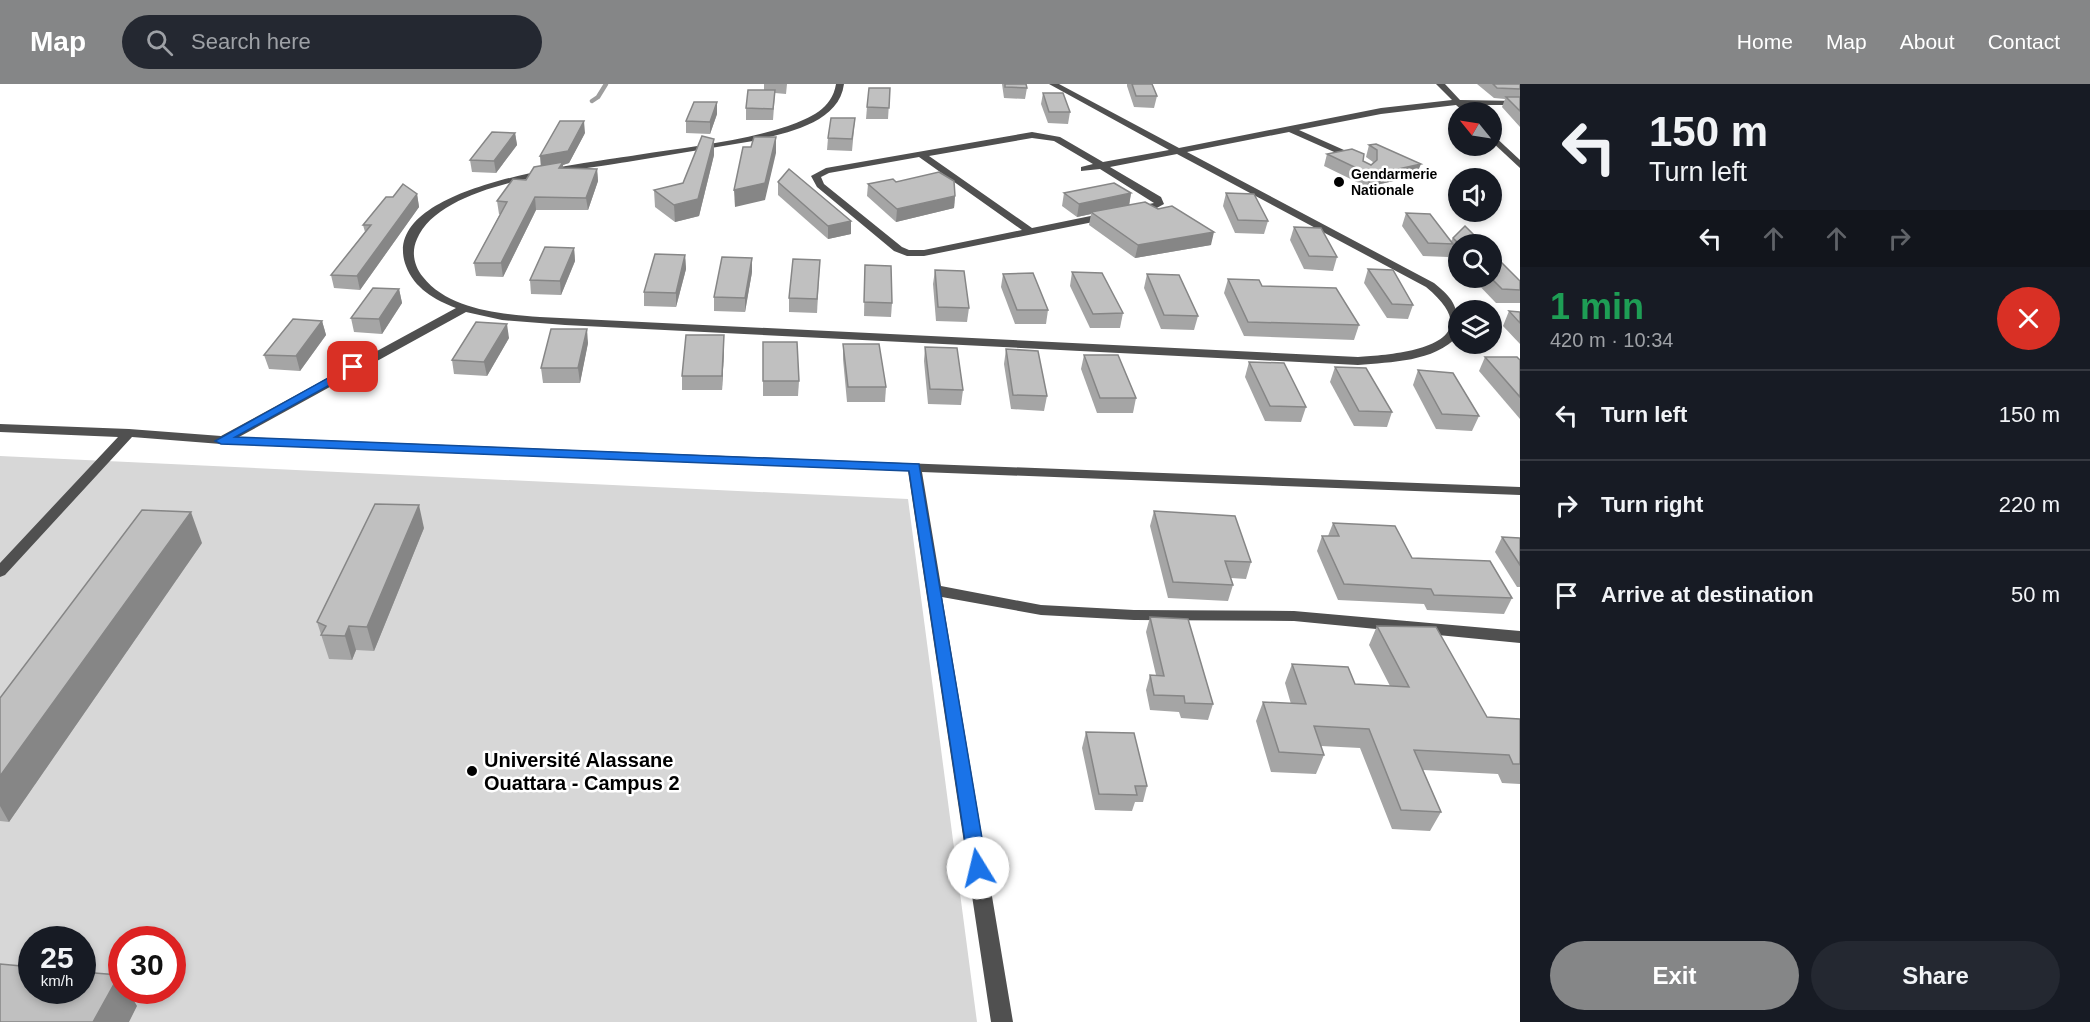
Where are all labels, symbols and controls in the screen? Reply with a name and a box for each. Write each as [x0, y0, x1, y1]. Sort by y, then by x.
search box [122, 15, 542, 69]
text: Map [30, 26, 86, 57]
icon: search [143, 26, 176, 59]
text: Search here [191, 29, 311, 54]
text: Home [1737, 30, 1793, 53]
text: Map [1826, 30, 1867, 53]
text: About [1900, 30, 1955, 53]
text: Contact [1988, 30, 2060, 53]
north arrow [1448, 102, 1502, 156]
map controls [1448, 102, 1502, 354]
icon: left [1550, 108, 1628, 186]
text: 150 m [1649, 108, 1768, 155]
text: Turn left [1649, 157, 1747, 187]
place label: Gendarmerie Nationale [1351, 166, 1438, 198]
button: sound [1448, 168, 1502, 222]
marker: Gendarmerie Nationale [1332, 175, 1346, 189]
icon: left [1694, 222, 1727, 255]
icon: ahead [1757, 222, 1790, 255]
icon: ahead [1820, 222, 1853, 255]
icon: right [1883, 222, 1916, 255]
button: search [1448, 234, 1502, 288]
text: 1 min [1550, 286, 1644, 327]
button: close [1997, 287, 2060, 350]
button: layers [1448, 300, 1502, 354]
text: 420 m · 10:34 [1550, 329, 1673, 351]
pin [327, 341, 378, 392]
icon: arrive [336, 350, 369, 383]
icon: left [1550, 399, 1583, 432]
text: Turn left [1601, 402, 1687, 427]
text: 150 m [1999, 402, 2060, 427]
icon: right [1550, 489, 1583, 522]
text: Turn right [1601, 492, 1703, 517]
text: 220 m [1999, 492, 2060, 517]
icon: arrive [1550, 579, 1583, 612]
text: Arrive at destination [1601, 582, 1814, 607]
text: 50 m [2011, 582, 2060, 607]
place label: Université Alassane Ouattara - Campus 2 [484, 749, 680, 794]
marker: Université Alassane Ouattara - Campus 2 [465, 764, 479, 778]
position arrow [946, 836, 1010, 900]
speed limit sign: 30 [108, 926, 186, 1004]
text: 25 [40, 941, 74, 974]
button: Exit [1550, 941, 1799, 1010]
button: Share [1811, 941, 2060, 1010]
text: km/h [41, 972, 73, 989]

